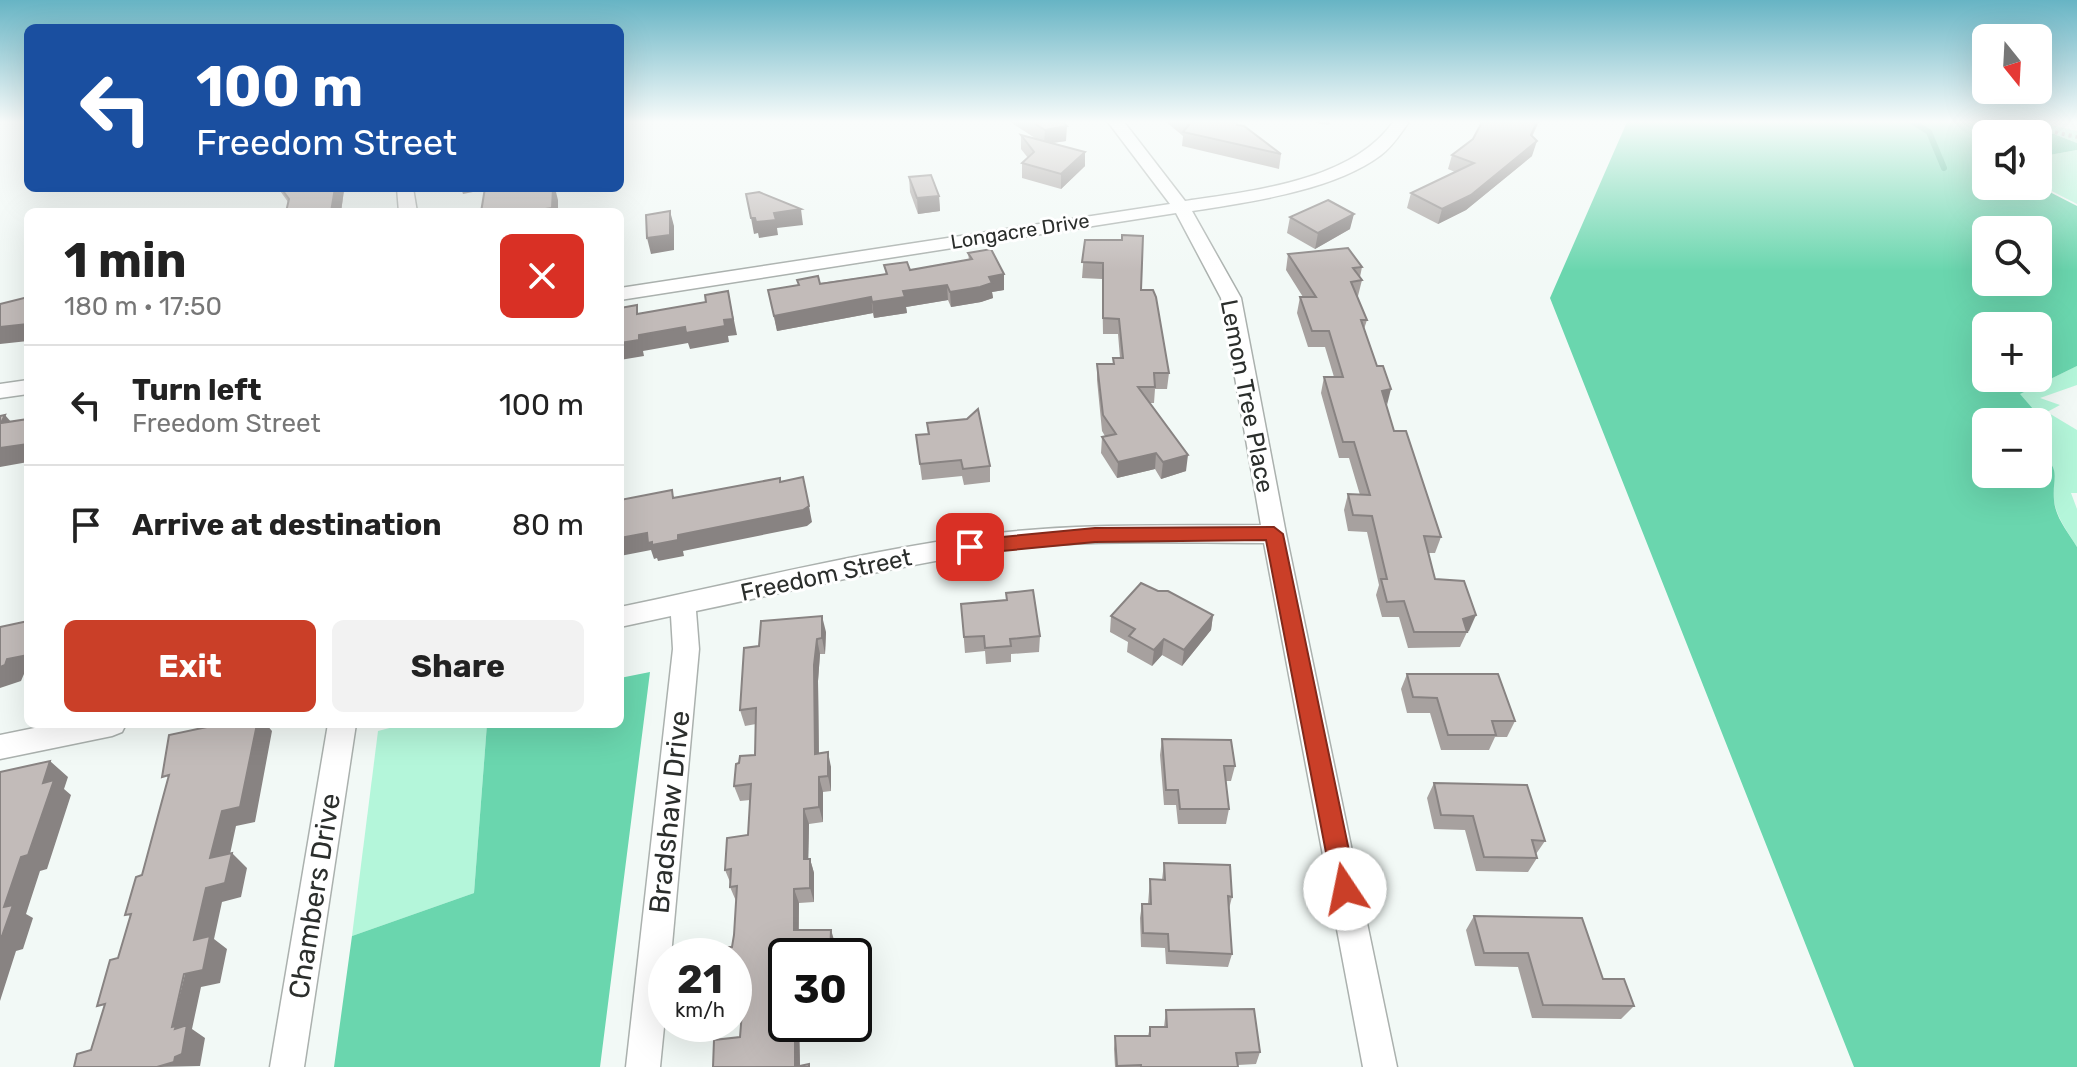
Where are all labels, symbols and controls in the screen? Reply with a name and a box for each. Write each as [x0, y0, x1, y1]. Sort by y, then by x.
north arrow [1972, 24, 2052, 104]
map controls [1972, 24, 2052, 488]
text: 100 m [196, 54, 363, 120]
icon: left [64, 56, 168, 160]
button: sound [1972, 120, 2052, 200]
text: Freedom Street [196, 121, 457, 164]
street label: Longacre Drive [949, 208, 1091, 254]
button: search [1972, 216, 2052, 296]
text: 1 min [64, 232, 187, 289]
button: close [500, 234, 584, 318]
text: 180 m · 17:50 [64, 291, 222, 322]
street label: Lemon Tree Place [1215, 297, 1279, 495]
button: + [1972, 312, 2052, 392]
text: Turn left [132, 372, 262, 408]
icon: left [64, 383, 108, 427]
text: 100 m [499, 387, 584, 423]
text: Freedom Street [132, 408, 321, 439]
button: − [1972, 408, 2052, 488]
icon: arrive [64, 503, 108, 547]
text: Arrive at destination [132, 507, 442, 543]
text: 80 m [512, 507, 584, 543]
pin [936, 513, 1004, 581]
icon: arrive [948, 525, 992, 569]
street label: Freedom Street [738, 543, 914, 607]
button: Exit [64, 620, 316, 712]
button: Share [332, 620, 584, 712]
street label: Bradshaw Drive [642, 709, 697, 915]
street label: Chambers Drive [282, 791, 347, 1001]
position arrow [1303, 847, 1387, 931]
speed limit sign: 30 [768, 938, 872, 1042]
text: 21 [677, 956, 723, 1003]
text: km/h [675, 998, 725, 1022]

